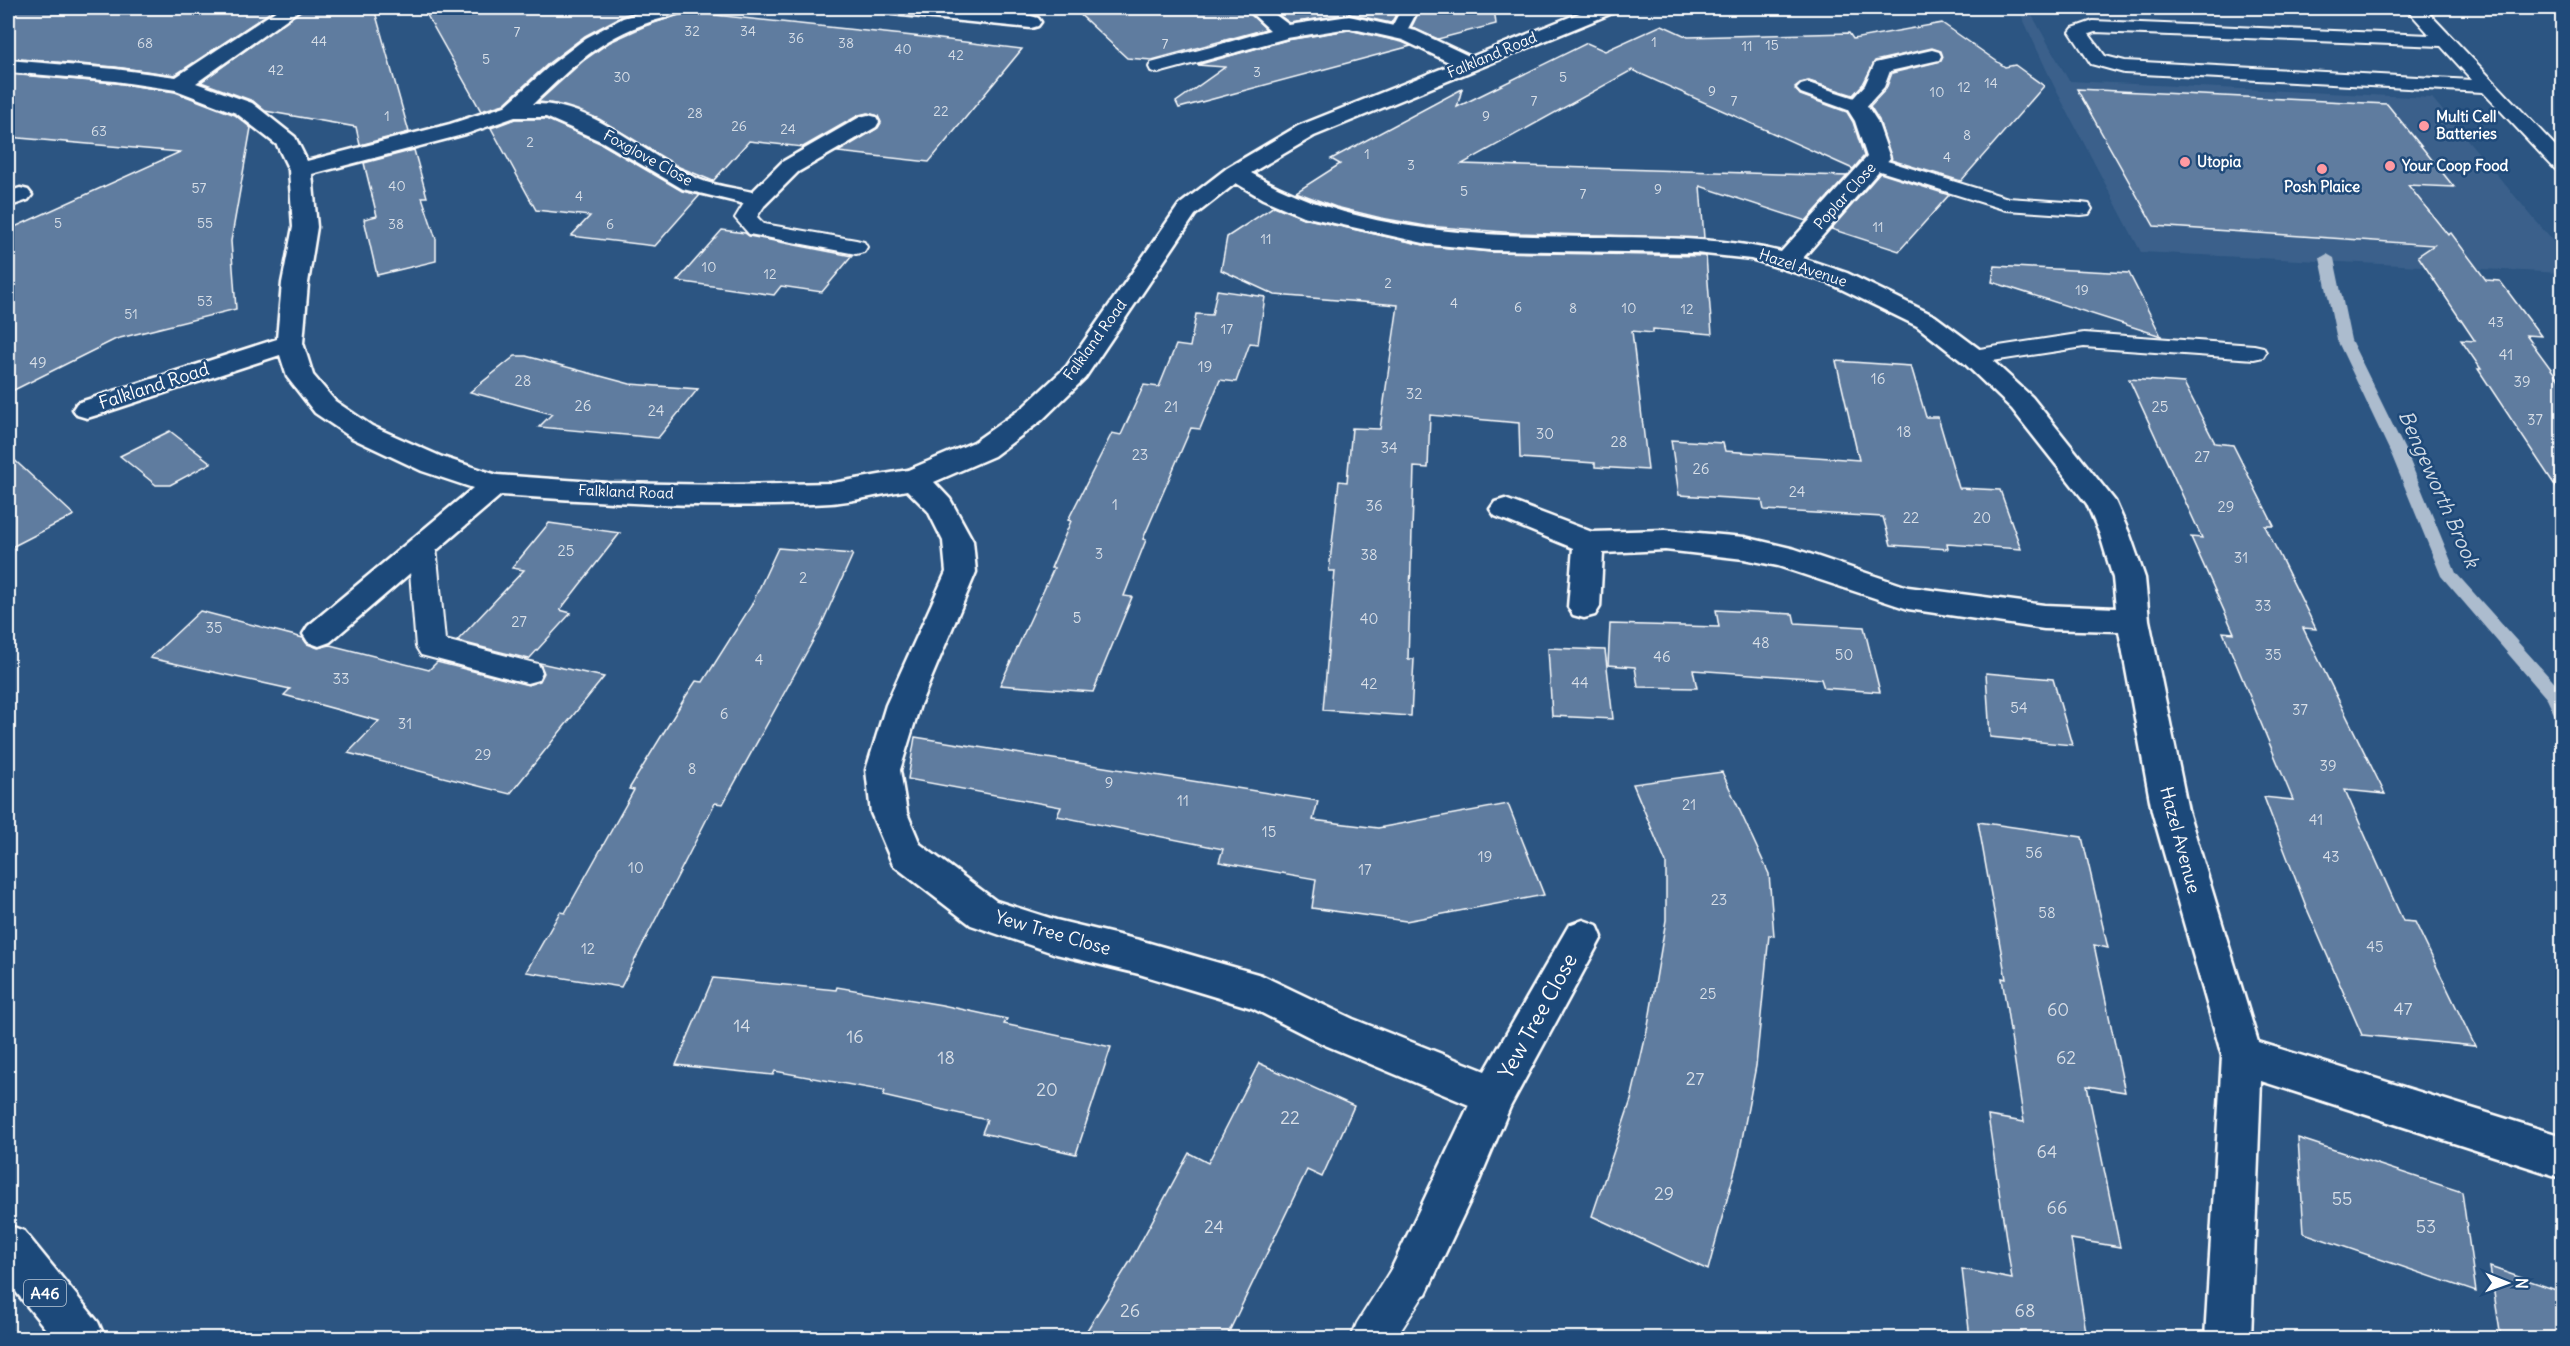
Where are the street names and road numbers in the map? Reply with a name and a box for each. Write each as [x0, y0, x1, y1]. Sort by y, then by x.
street label: Falkland Road [1444, 27, 1540, 82]
street label: Foxglove Close [600, 125, 696, 190]
street label: Poplar Close [1810, 158, 1880, 233]
street label: Hazel Avenue [1757, 244, 1850, 291]
street label: Falkland Road [1059, 295, 1130, 384]
street label: Falkland Road [96, 357, 212, 414]
street label: Falkland Road [578, 480, 674, 503]
street label: Hazel Avenue [2155, 784, 2206, 896]
street label: Yew Tree Close [993, 905, 1114, 960]
street label: Yew Tree Close [1492, 948, 1583, 1083]
road number: A46 [24, 1280, 66, 1306]

